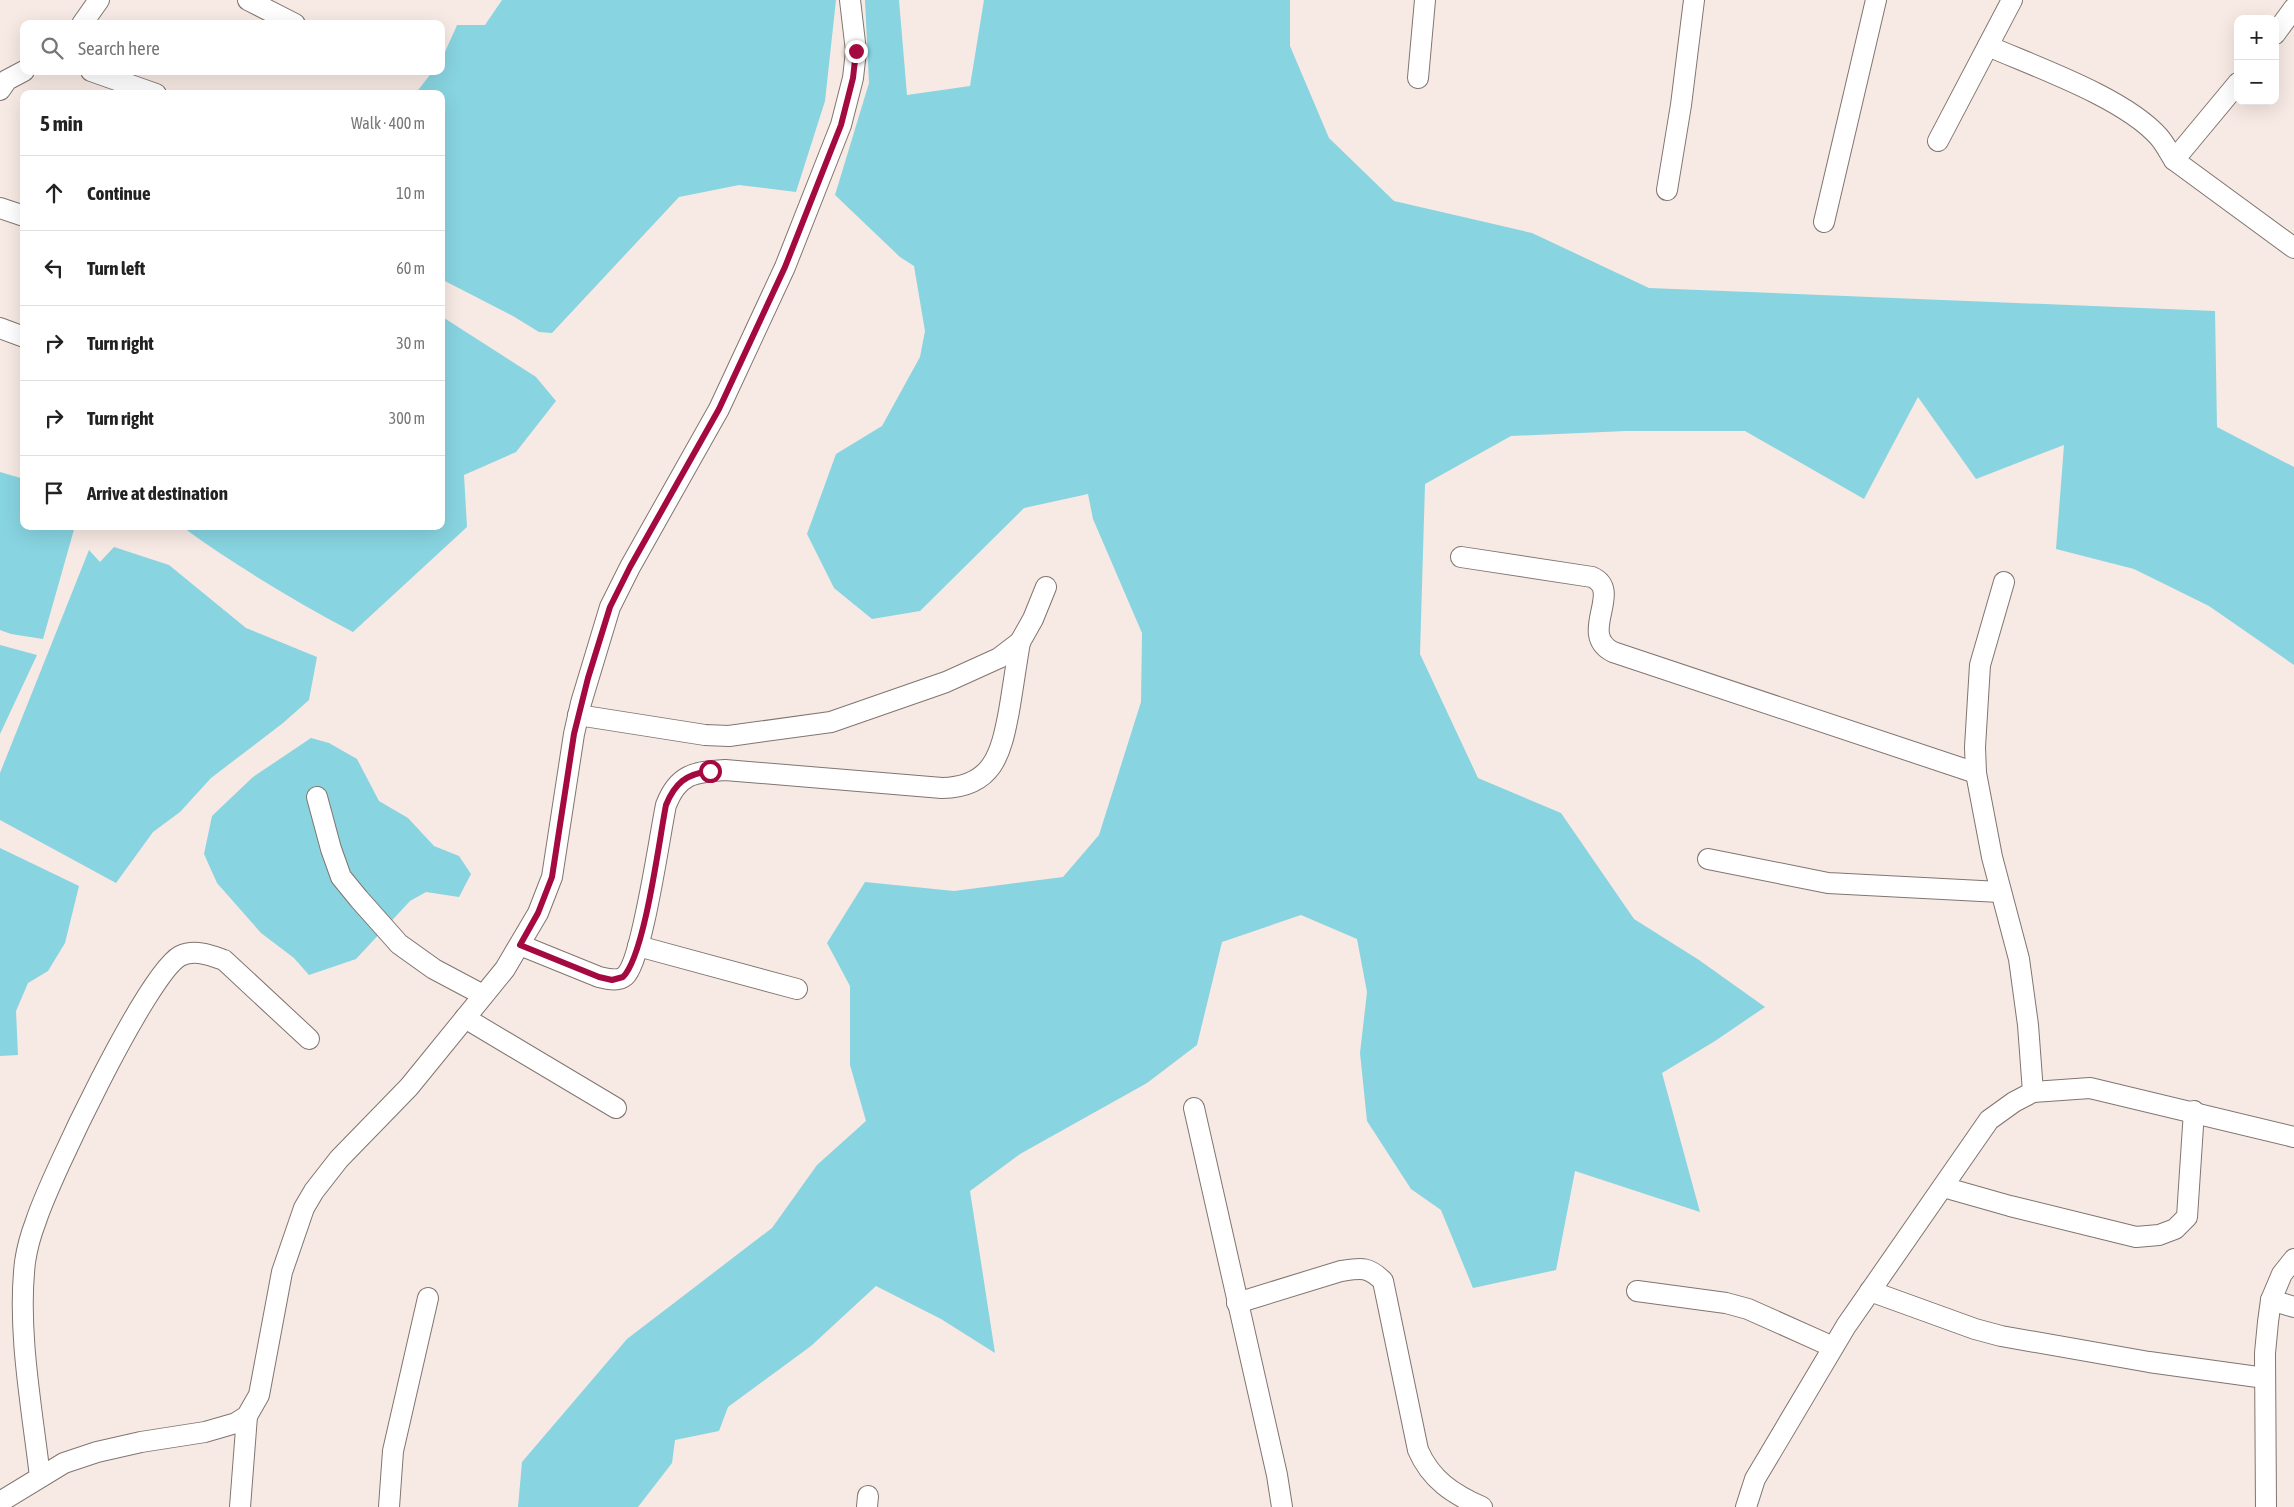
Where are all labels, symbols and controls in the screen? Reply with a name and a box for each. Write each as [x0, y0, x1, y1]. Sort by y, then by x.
map controls [2234, 15, 2279, 105]
button: + [2234, 15, 2279, 60]
search box [20, 20, 445, 75]
icon: search [38, 34, 66, 62]
text: Search here [78, 37, 160, 59]
route end [845, 40, 868, 63]
button: − [2234, 60, 2279, 105]
text: 5 min [40, 111, 83, 135]
text: Walk · 400 m [351, 114, 425, 132]
icon: ahead [40, 179, 68, 207]
text: Continue [87, 182, 151, 204]
text: 10 m [396, 184, 425, 202]
icon: left [40, 254, 68, 282]
text: Turn left [87, 257, 145, 279]
text: 60 m [396, 259, 425, 277]
icon: right [40, 329, 68, 357]
text: Turn right [87, 332, 154, 354]
text: 30 m [396, 334, 425, 352]
icon: right [40, 404, 68, 432]
text: Turn right [87, 407, 154, 429]
text: 300 m [389, 409, 425, 427]
icon: arrive [40, 479, 68, 507]
text: Arrive at destination [87, 482, 228, 504]
route start [699, 760, 722, 783]

